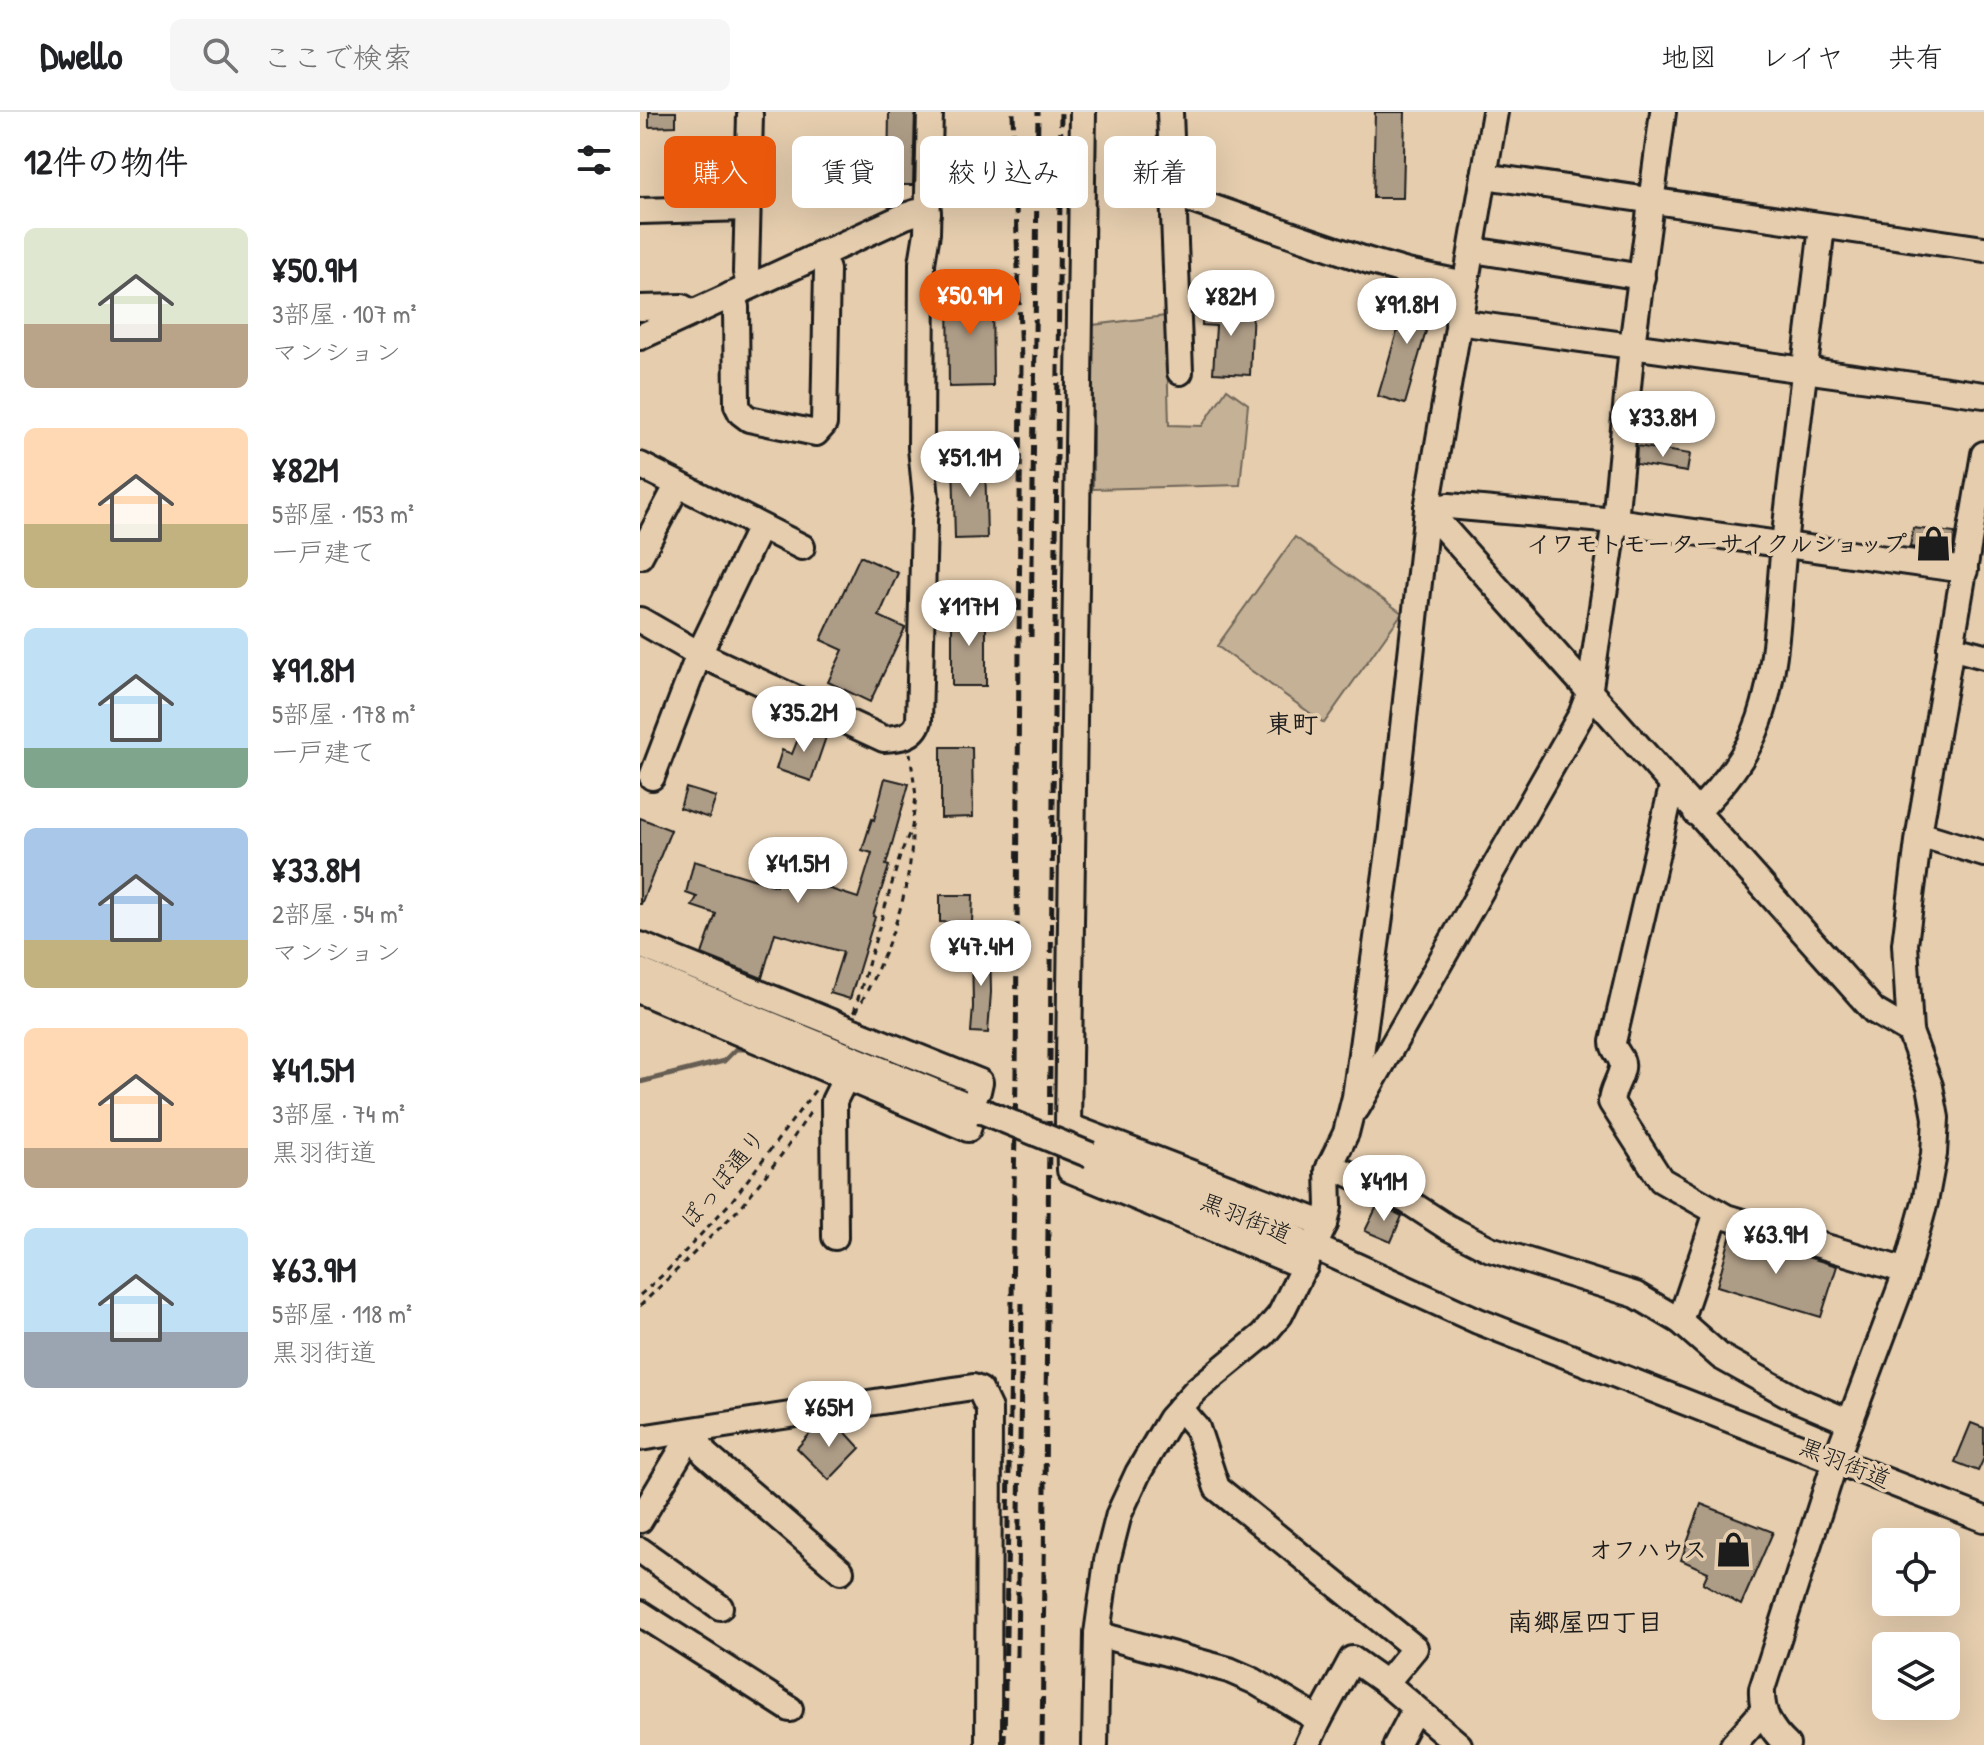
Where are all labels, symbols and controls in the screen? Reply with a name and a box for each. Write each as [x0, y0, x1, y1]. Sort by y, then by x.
search box [170, 19, 730, 91]
text: Dwello [40, 29, 122, 81]
icon: search [198, 33, 242, 77]
text: ここで検索 [262, 37, 412, 77]
text: 地図 [1661, 38, 1717, 76]
text: レイヤ [1761, 38, 1844, 76]
text: 共有 [1888, 38, 1944, 76]
chip: 購入 [664, 136, 776, 208]
chip: 賃貸 [792, 136, 904, 208]
chip: 絞り込み [920, 136, 1088, 208]
chip: 新着 [1104, 136, 1216, 208]
icon: filters [572, 138, 616, 182]
text: 12件の物件 [24, 139, 188, 185]
text: ¥50.9M [272, 247, 357, 293]
icon: home [88, 260, 184, 356]
pin: ¥50.9M [905, 269, 1035, 337]
pin: ¥82M [1184, 270, 1278, 338]
text: ¥50.9M [937, 277, 1003, 312]
text: ¥82M [1206, 278, 1256, 313]
pin: ¥91.8M [1342, 278, 1472, 346]
text: ¥91.8M [1375, 286, 1439, 321]
text: 3部屋 · 107 m² [272, 296, 416, 331]
text: マンション [272, 334, 401, 369]
pin: ¥33.8M [1598, 391, 1728, 459]
text: ¥33.8M [1629, 399, 1697, 434]
pin: ¥51.1M [905, 431, 1035, 499]
text: ¥51.1M [939, 439, 1001, 474]
text: ¥82M [272, 447, 339, 493]
icon: home [88, 460, 184, 556]
text: 5部屋 · 153 m² [272, 496, 414, 531]
shop icon: イワモトモーターサイクルショップ [1914, 525, 1952, 563]
place label: イワモトモーターサイクルショップ [1527, 527, 1907, 559]
text: 一戸建て [272, 534, 376, 569]
pin: ¥117M [913, 580, 1025, 648]
text: ¥117M [939, 588, 999, 623]
text: ¥91.8M [272, 647, 355, 693]
icon: home [88, 660, 184, 756]
pin: ¥35.2M [739, 686, 869, 754]
text: ¥35.2M [770, 694, 838, 729]
text: 5部屋 · 178 m² [272, 696, 415, 731]
district label: 東町 [1266, 706, 1318, 741]
text: 一戸建て [272, 734, 376, 769]
pin: ¥41.5M [733, 837, 863, 905]
text: ¥41.5M [766, 845, 830, 880]
text: ¥33.8M [272, 847, 360, 893]
icon: home [88, 860, 184, 956]
text: 2部屋 · 54 m² [272, 896, 404, 931]
pin: ¥47.4M [916, 920, 1046, 988]
text: ¥47.4M [948, 928, 1014, 963]
text: マンション [272, 934, 401, 969]
text: ¥41.5M [272, 1047, 355, 1093]
icon: home [88, 1060, 184, 1156]
text: 3部屋 · 74 m² [272, 1096, 405, 1131]
street label: ぽっぽ通り [672, 1122, 772, 1235]
text: 黒羽街道 [272, 1134, 376, 1169]
pin: ¥41M [1337, 1155, 1431, 1223]
text: ¥41M [1361, 1163, 1407, 1198]
street label: 黒羽街道 [1196, 1184, 1297, 1250]
pin: ¥63.9M [1711, 1208, 1841, 1276]
text: ¥63.9M [1744, 1216, 1808, 1251]
text: ¥63.9M [272, 1247, 357, 1293]
icon: home [88, 1260, 184, 1356]
text: 5部屋 · 118 m² [272, 1296, 412, 1331]
text: 黒羽街道 [272, 1334, 376, 1369]
pin: ¥65M [782, 1381, 876, 1449]
text: ¥65M [805, 1389, 853, 1424]
street label: 黒羽街道 [1795, 1429, 1896, 1495]
map controls [1872, 1528, 1960, 1720]
button: locate [1872, 1528, 1960, 1616]
shop icon: オフハウス [1714, 1531, 1752, 1569]
place label: オフハウス [1588, 1533, 1707, 1565]
district label: 南郷屋四丁目 [1507, 1604, 1663, 1639]
button: layers [1872, 1632, 1960, 1720]

